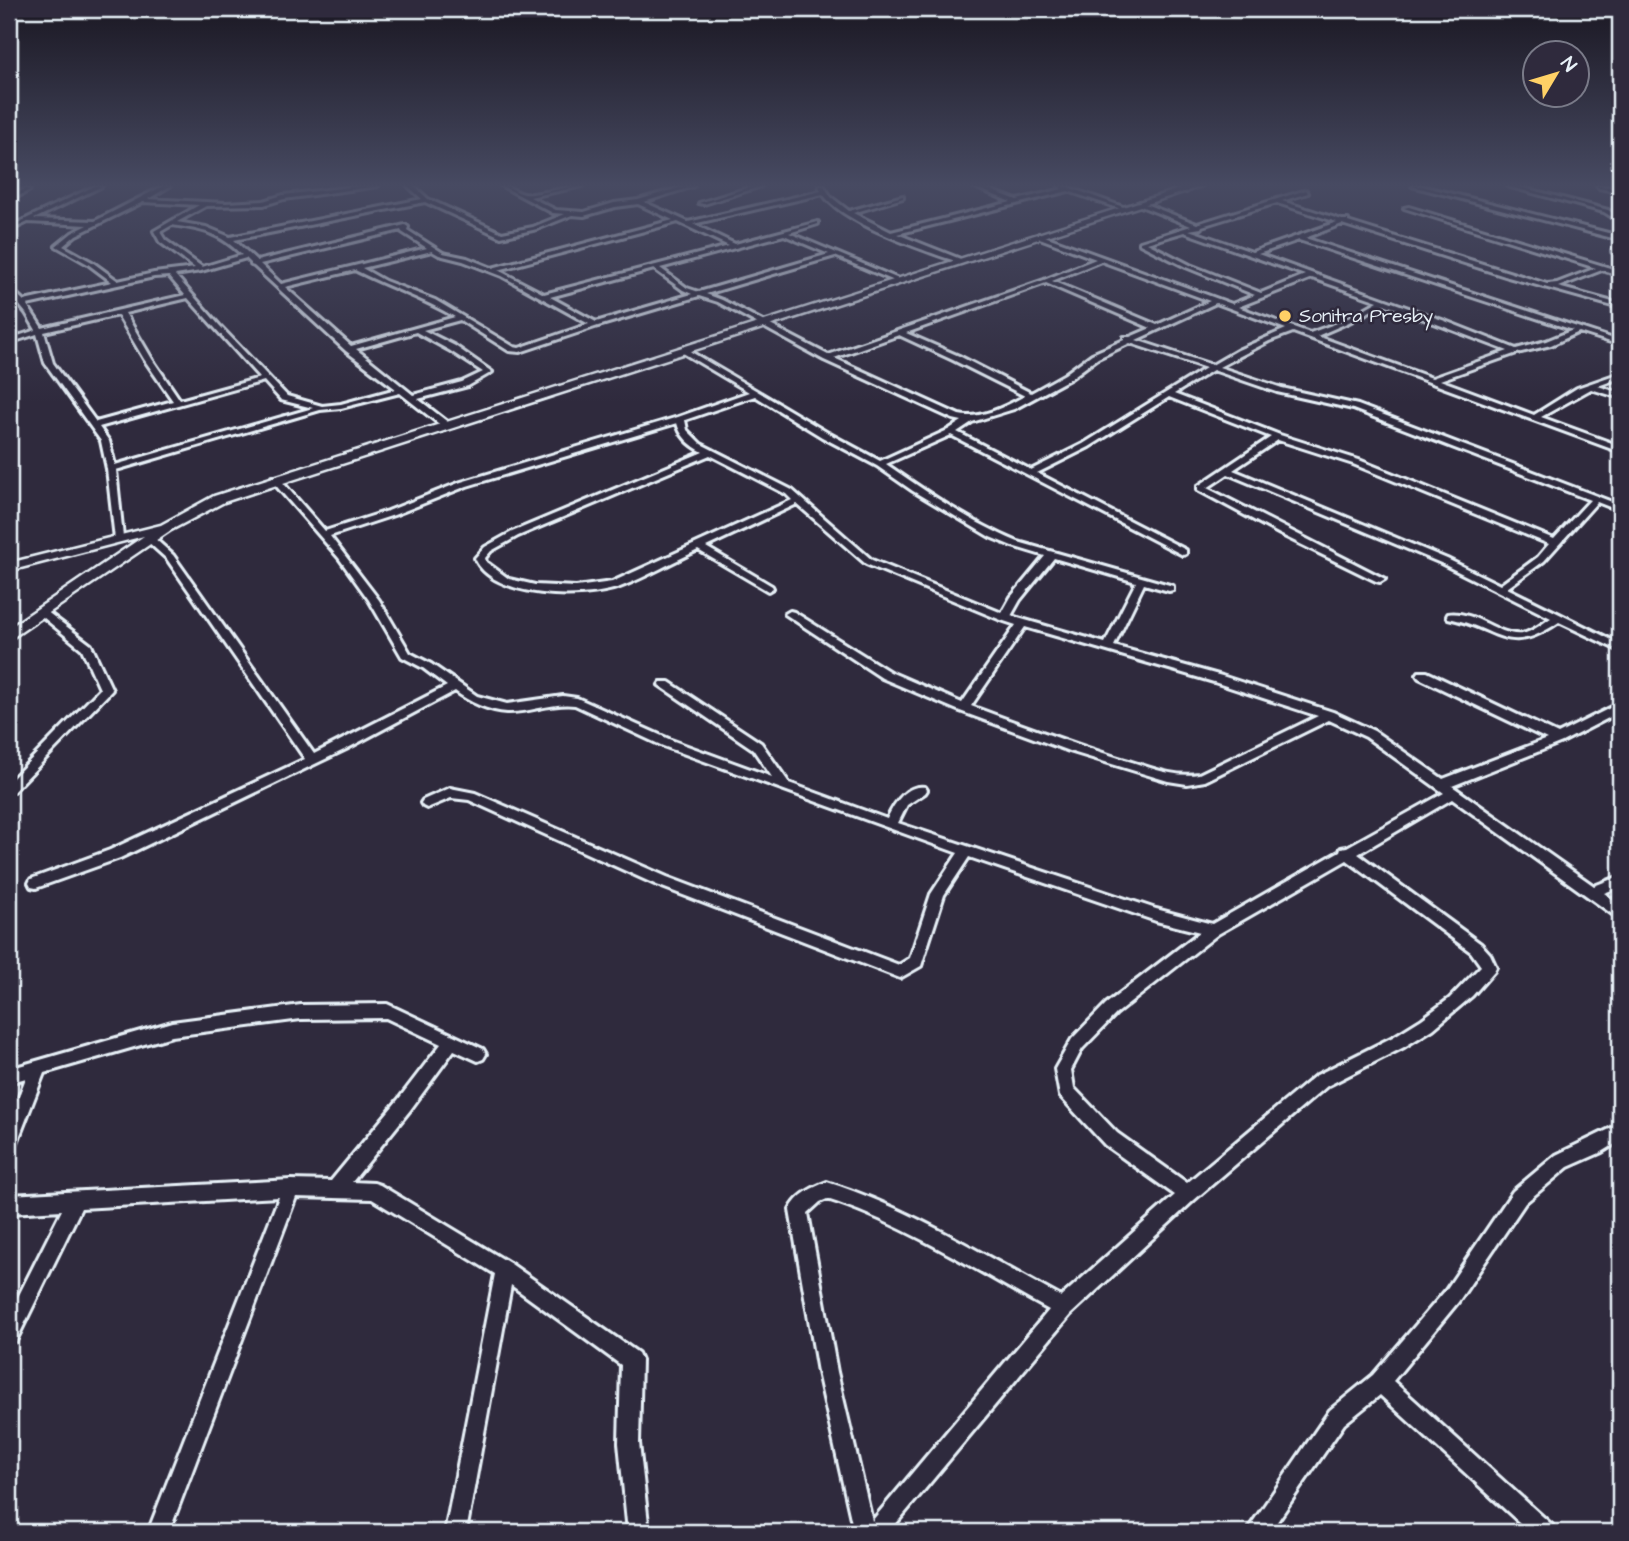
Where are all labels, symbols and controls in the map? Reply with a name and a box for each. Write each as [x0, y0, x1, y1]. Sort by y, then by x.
north arrow [1520, 38, 1590, 108]
text: N [1554, 51, 1583, 78]
place label: Sonitra Presby [1299, 303, 1434, 331]
marker: Sonitra Presby [1277, 308, 1293, 324]

